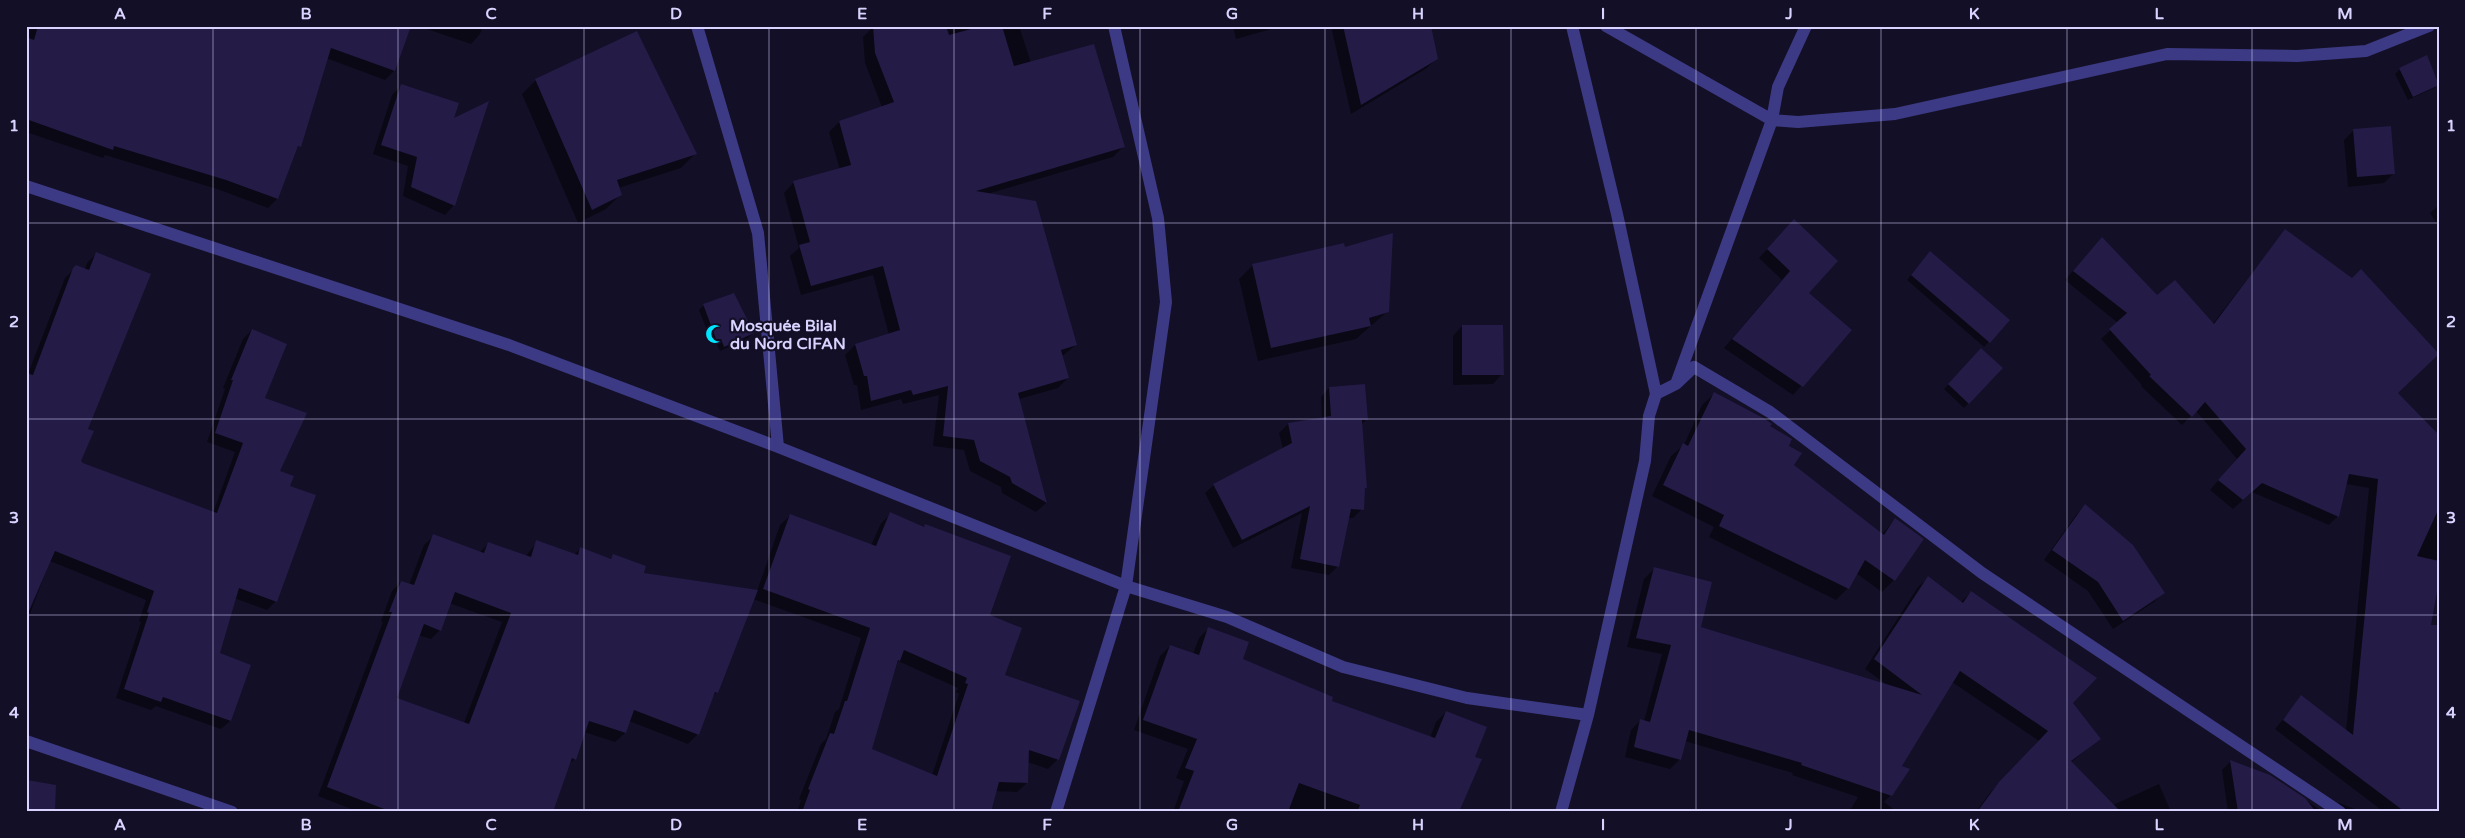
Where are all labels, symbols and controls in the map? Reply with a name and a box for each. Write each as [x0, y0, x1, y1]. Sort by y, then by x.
text: A [114, 4, 126, 24]
text: B [300, 4, 312, 24]
text: C [485, 4, 497, 24]
text: D [670, 4, 682, 24]
text: E [857, 4, 867, 24]
text: F [1042, 4, 1052, 24]
text: G [1226, 4, 1238, 24]
text: H [1412, 4, 1424, 24]
text: I [1601, 4, 1605, 24]
text: J [1784, 4, 1793, 24]
text: K [1969, 4, 1980, 24]
text: L [2154, 4, 2164, 24]
text: M [2337, 4, 2353, 24]
text: 1 [9, 116, 19, 136]
text: 1 [2446, 116, 2456, 136]
text: 2 [9, 312, 19, 332]
text: 2 [2446, 312, 2456, 332]
place label: Mosquée Bilal du Nord CIFAN [730, 316, 846, 354]
mosque icon: Mosquée Bilal du Nord CIFAN [704, 323, 726, 345]
text: 3 [9, 508, 19, 528]
text: 3 [2446, 508, 2456, 528]
text: 4 [9, 703, 19, 723]
text: 4 [2446, 703, 2456, 723]
text: A [114, 815, 126, 835]
text: B [300, 815, 312, 835]
text: C [485, 815, 497, 835]
text: D [670, 815, 682, 835]
text: E [857, 815, 867, 835]
text: F [1042, 815, 1052, 835]
text: G [1226, 815, 1238, 835]
text: H [1412, 815, 1424, 835]
text: I [1601, 815, 1605, 835]
text: J [1784, 815, 1793, 835]
text: K [1969, 815, 1980, 835]
text: L [2154, 815, 2164, 835]
text: M [2337, 815, 2353, 835]

